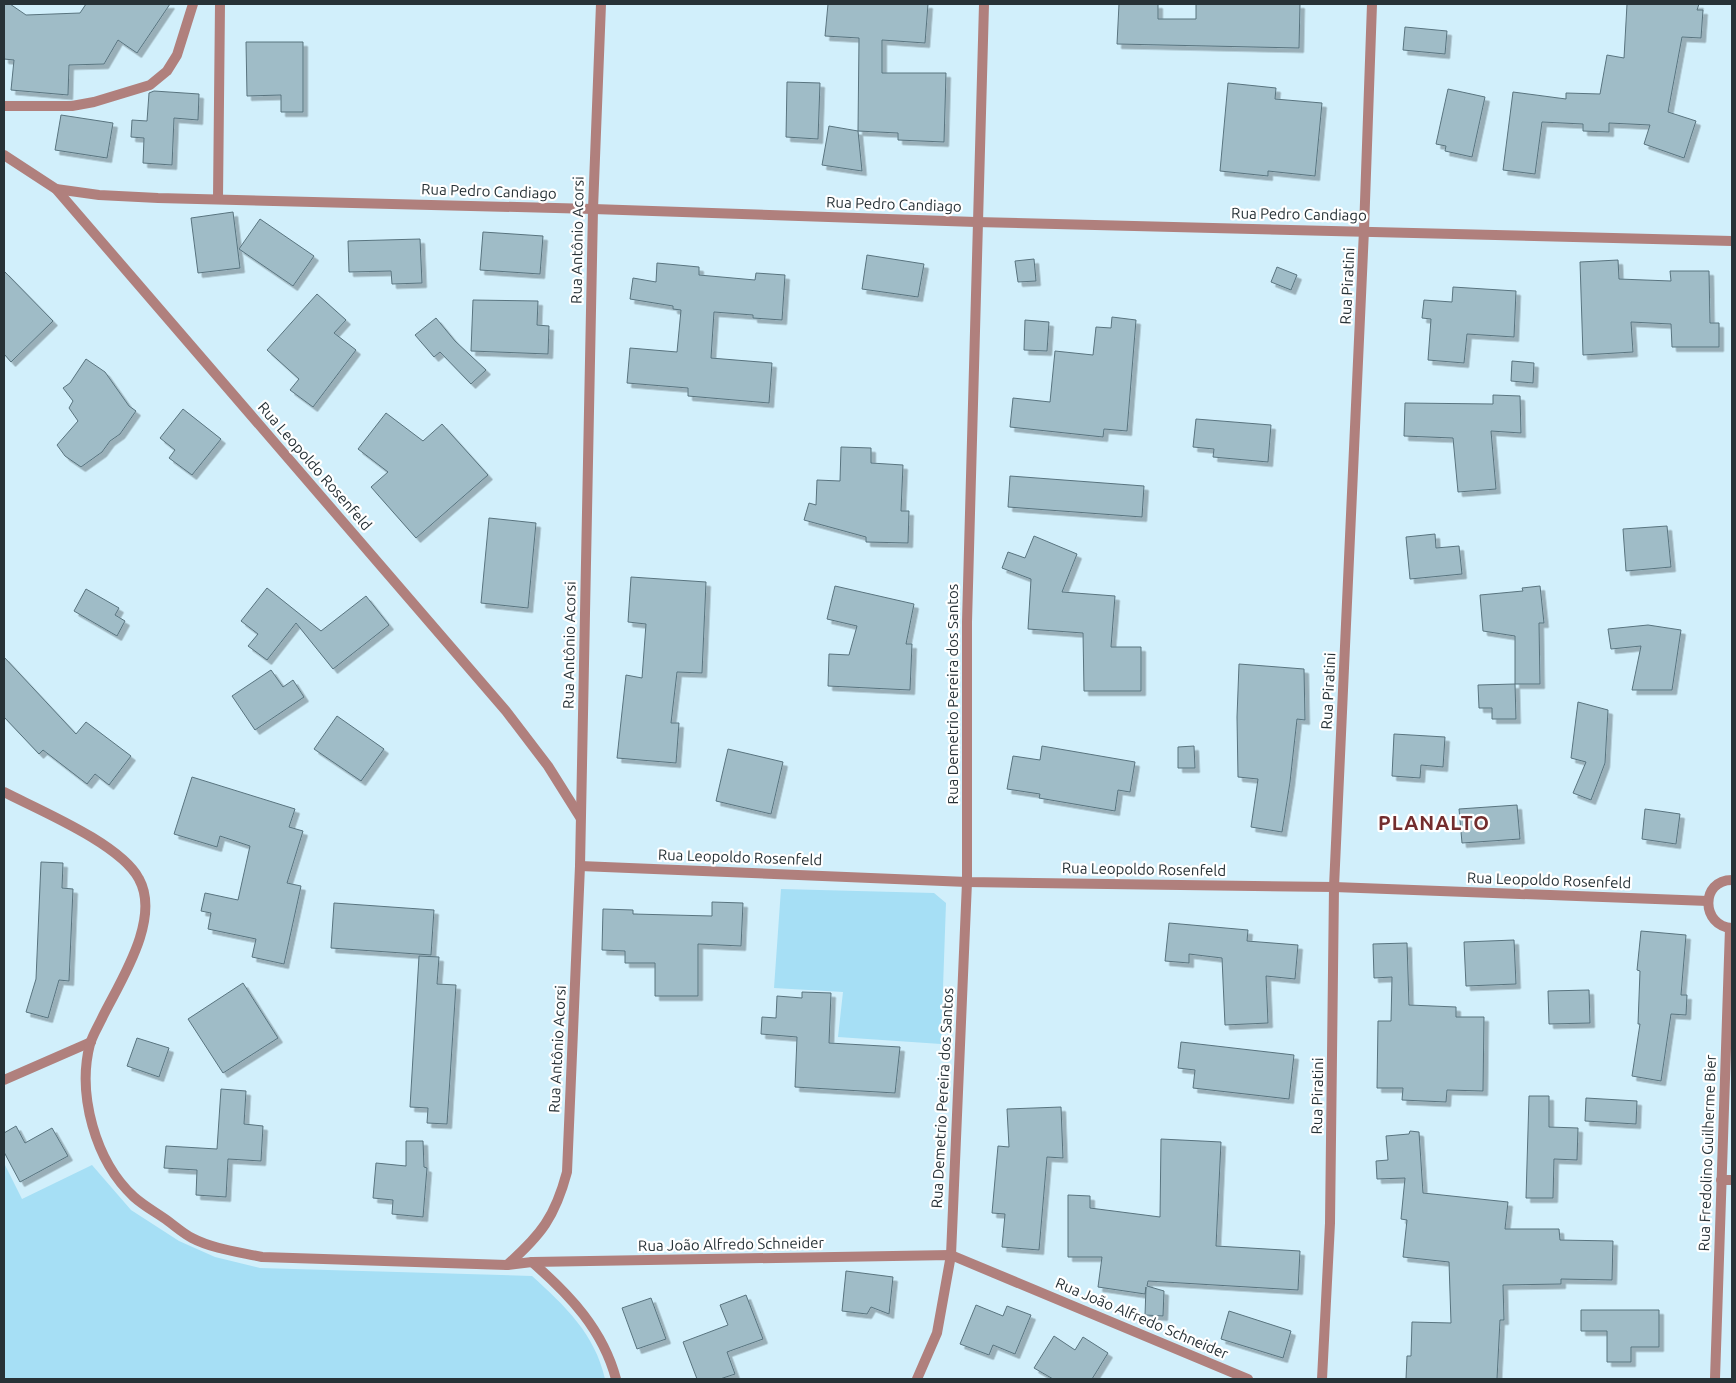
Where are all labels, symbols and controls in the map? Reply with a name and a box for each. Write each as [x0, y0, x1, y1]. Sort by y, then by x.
street label: Rua Antônio Acorsi [567, 176, 587, 304]
street label: Rua Pedro Candiago [421, 180, 557, 202]
street label: Rua Pedro Candiago [826, 193, 962, 215]
street label: Rua Pedro Candiago [1231, 204, 1367, 224]
street label: Rua Piratini [1337, 247, 1357, 325]
street label: Rua Leopoldo Rosenfeld [255, 398, 375, 534]
street label: Rua Antônio Acorsi [559, 581, 579, 709]
street label: Rua Demetrio Pereira dos Santos [944, 584, 961, 804]
street label: Rua Piratini [1318, 652, 1338, 730]
district label: PLANALTO [1378, 811, 1490, 834]
street label: Rua Leopoldo Rosenfeld [658, 846, 822, 868]
street label: Rua Leopoldo Rosenfeld [1062, 859, 1226, 879]
street label: Rua Leopoldo Rosenfeld [1467, 869, 1631, 891]
street label: Rua Antônio Acorsi [545, 985, 569, 1113]
street label: Rua Demetrio Pereira dos Santos [928, 987, 956, 1209]
street label: Rua Fredolino Guilherme Bier [1695, 1054, 1719, 1252]
street label: Rua Piratini [1308, 1057, 1326, 1135]
street label: Rua João Alfredo Schneider [638, 1234, 824, 1254]
street label: Rua João Alfredo Schneider [1053, 1274, 1231, 1362]

